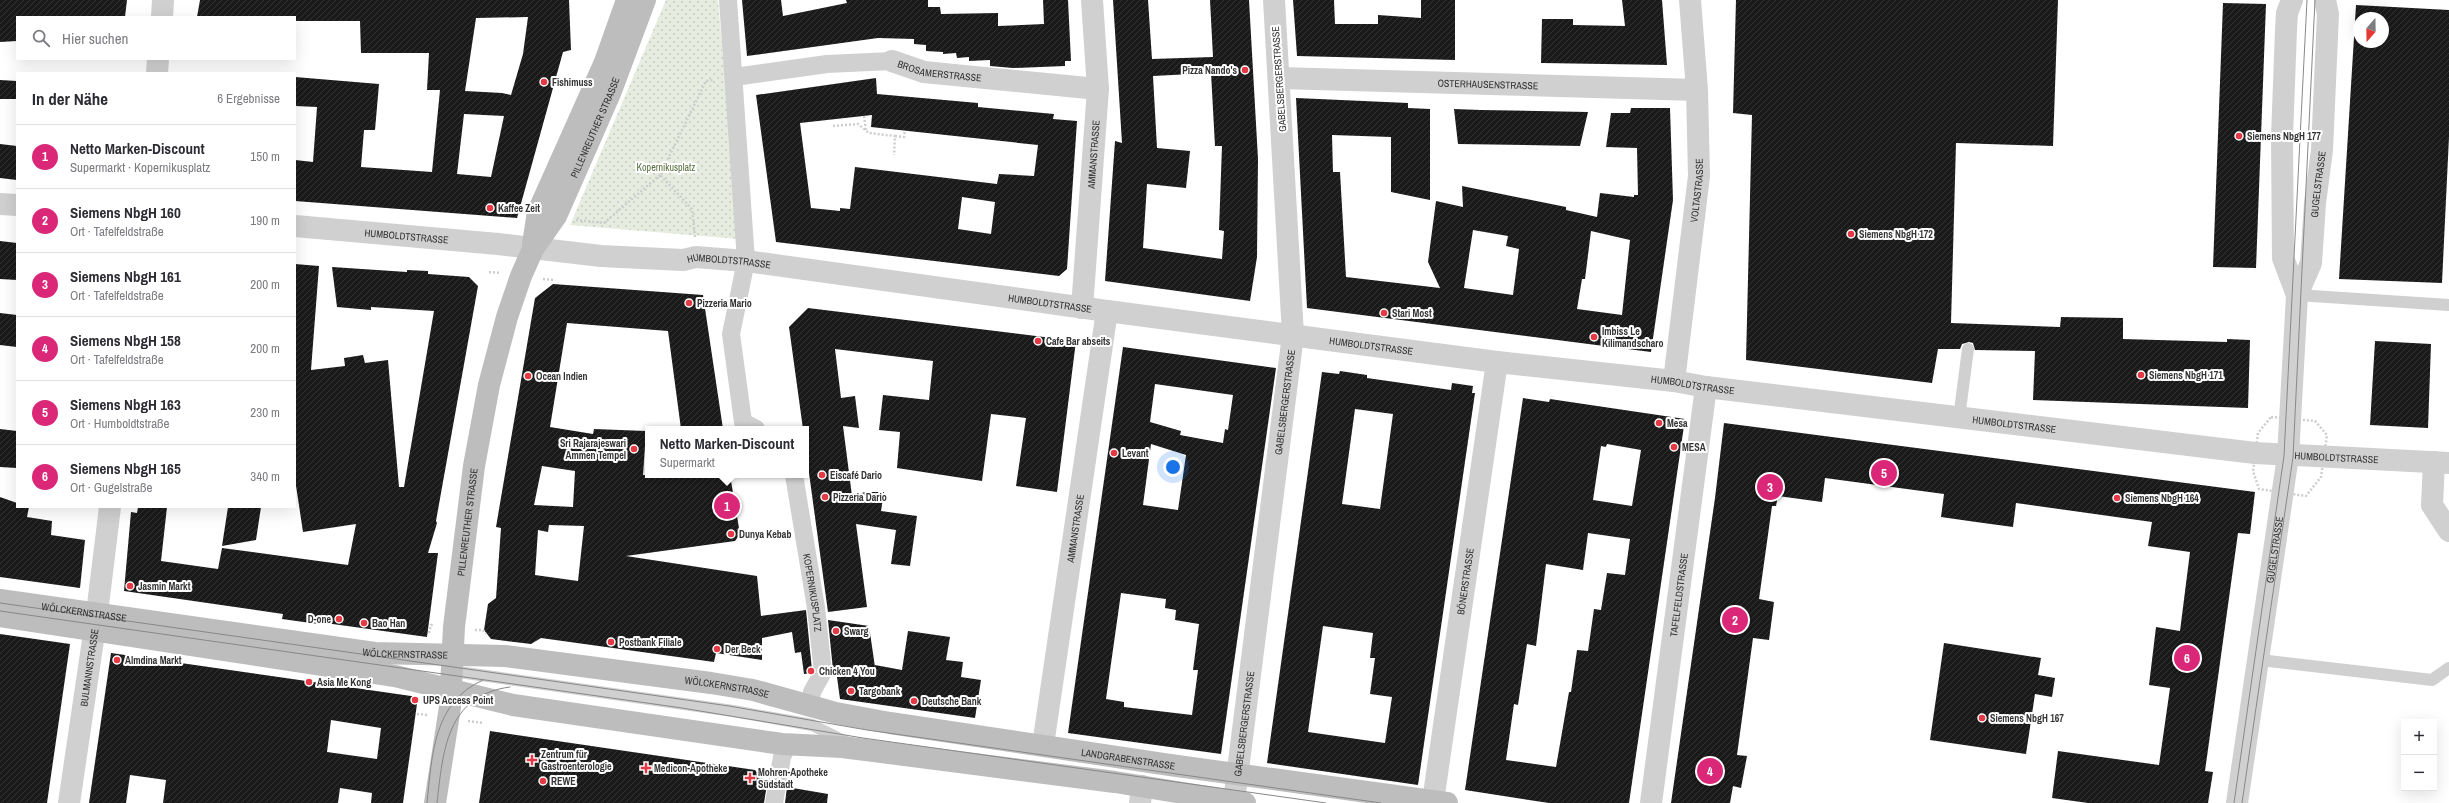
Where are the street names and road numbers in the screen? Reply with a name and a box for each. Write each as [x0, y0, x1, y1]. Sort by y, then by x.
street label: GABELSBERGERSTRASSE [1269, 26, 1289, 132]
street label: BROSAMERSTRASSE [896, 57, 982, 84]
street label: PILLENREUTHER STRASSE [567, 75, 622, 180]
street label: OSTERHAUSENSTRASSE [1437, 76, 1539, 92]
street label: AMMANSTRASSE [1084, 120, 1102, 190]
street label: GUGELSTRASSE [2308, 150, 2328, 218]
street label: VOLTASTRASSE [1687, 158, 1706, 223]
street label: HUMBOLDTSTRASSE [364, 226, 449, 246]
street label: HUMBOLDTSTRASSE [686, 250, 772, 271]
street label: HUMBOLDTSTRASSE [1007, 291, 1093, 315]
street label: HUMBOLDTSTRASSE [1329, 334, 1414, 357]
street label: GABELSBERGERSTRASSE [1271, 349, 1298, 456]
street label: HUMBOLDTSTRASSE [1650, 372, 1735, 397]
street label: HUMBOLDTSTRASSE [1972, 413, 2057, 436]
street label: HUMBOLDTSTRASSE [2294, 449, 2379, 466]
street label: PILLENREUTHER STRASSE [454, 467, 480, 577]
street label: AMMANSTRASSE [1063, 493, 1086, 564]
street label: GUGELSTRASSE [2263, 516, 2286, 584]
street label: BÖNERSTRASSE [1454, 547, 1476, 616]
street label: KOPERNIKUSPLATZ [801, 552, 825, 632]
street label: TAFELFELDSTRASSE [1667, 552, 1690, 637]
street label: WÖLCKERNSTRASSE [41, 599, 128, 624]
street label: BULMANNSTRASSE [77, 628, 101, 707]
street label: WÖLCKERNSTRASSE [362, 645, 448, 661]
street label: GABELSBERGERSTRASSE [1231, 670, 1257, 777]
street label: WÖLCKERNSTRASSE [684, 673, 771, 701]
street label: LANDGRABENSTRASSE [1080, 745, 1176, 772]

